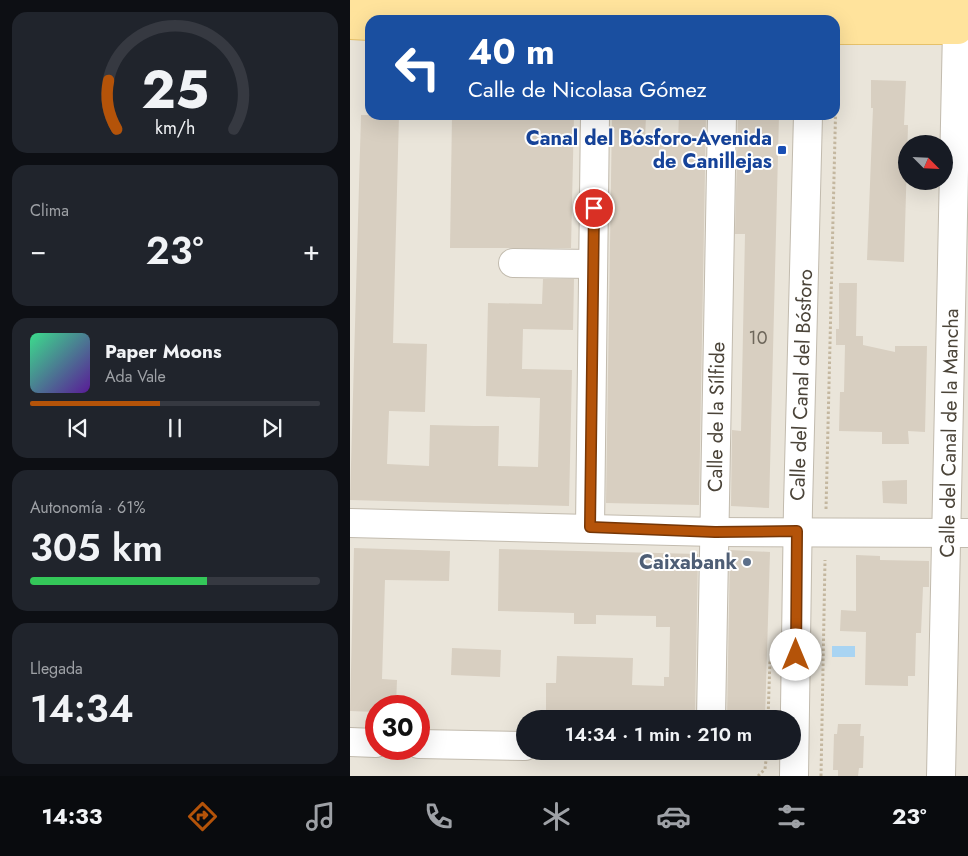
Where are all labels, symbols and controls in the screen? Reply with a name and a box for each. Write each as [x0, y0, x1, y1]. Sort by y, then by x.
text: 40 m [468, 27, 555, 77]
icon: left [385, 35, 450, 100]
text: 25 [141, 52, 209, 128]
text: Calle de Nicolasa Gómez [468, 73, 707, 105]
text: km/h [155, 115, 195, 141]
place label: Canal del Bósforo-Avenida de Canillejas [526, 124, 772, 176]
north arrow [898, 135, 952, 190]
map controls [898, 135, 953, 190]
marker: Canal del Bósforo-Avenida de Canillejas [776, 144, 788, 156]
pin [573, 187, 615, 229]
icon: arrive [580, 194, 608, 222]
text: Clima [30, 199, 69, 222]
text: 23° [146, 223, 203, 278]
text: − [30, 230, 47, 271]
text: + [303, 230, 320, 271]
street label: Calle del Canal del Bósforo [783, 269, 820, 501]
street label: Calle del Canal de la Mancha [933, 308, 966, 558]
house number: 10 [749, 325, 768, 351]
text: Paper Moons [105, 338, 222, 365]
street label: Calle de la Sílfide [701, 342, 732, 492]
text: Ada Vale [105, 365, 166, 388]
icon: previous [64, 414, 92, 442]
icon: pause [161, 414, 189, 442]
icon: next [258, 414, 286, 442]
text: Autonomía · 61% [30, 496, 146, 519]
text: 305 km [30, 520, 163, 575]
place label: Caixabank [639, 548, 737, 577]
marker: Caixabank [741, 556, 753, 568]
position arrow [769, 628, 821, 680]
text: Llegada [30, 657, 83, 680]
text: 14:34 [30, 681, 134, 736]
speed limit sign: 30 [365, 695, 430, 760]
text: 14:34 · 1 min · 210 m [565, 721, 752, 748]
icon: directions [185, 799, 220, 834]
icon: music [303, 799, 338, 834]
icon: phone [421, 799, 456, 834]
icon: climate [539, 799, 574, 834]
icon: car [656, 799, 691, 834]
icon: filters [774, 799, 809, 834]
text: 14:33 [41, 800, 102, 832]
text: 23° [892, 800, 927, 832]

